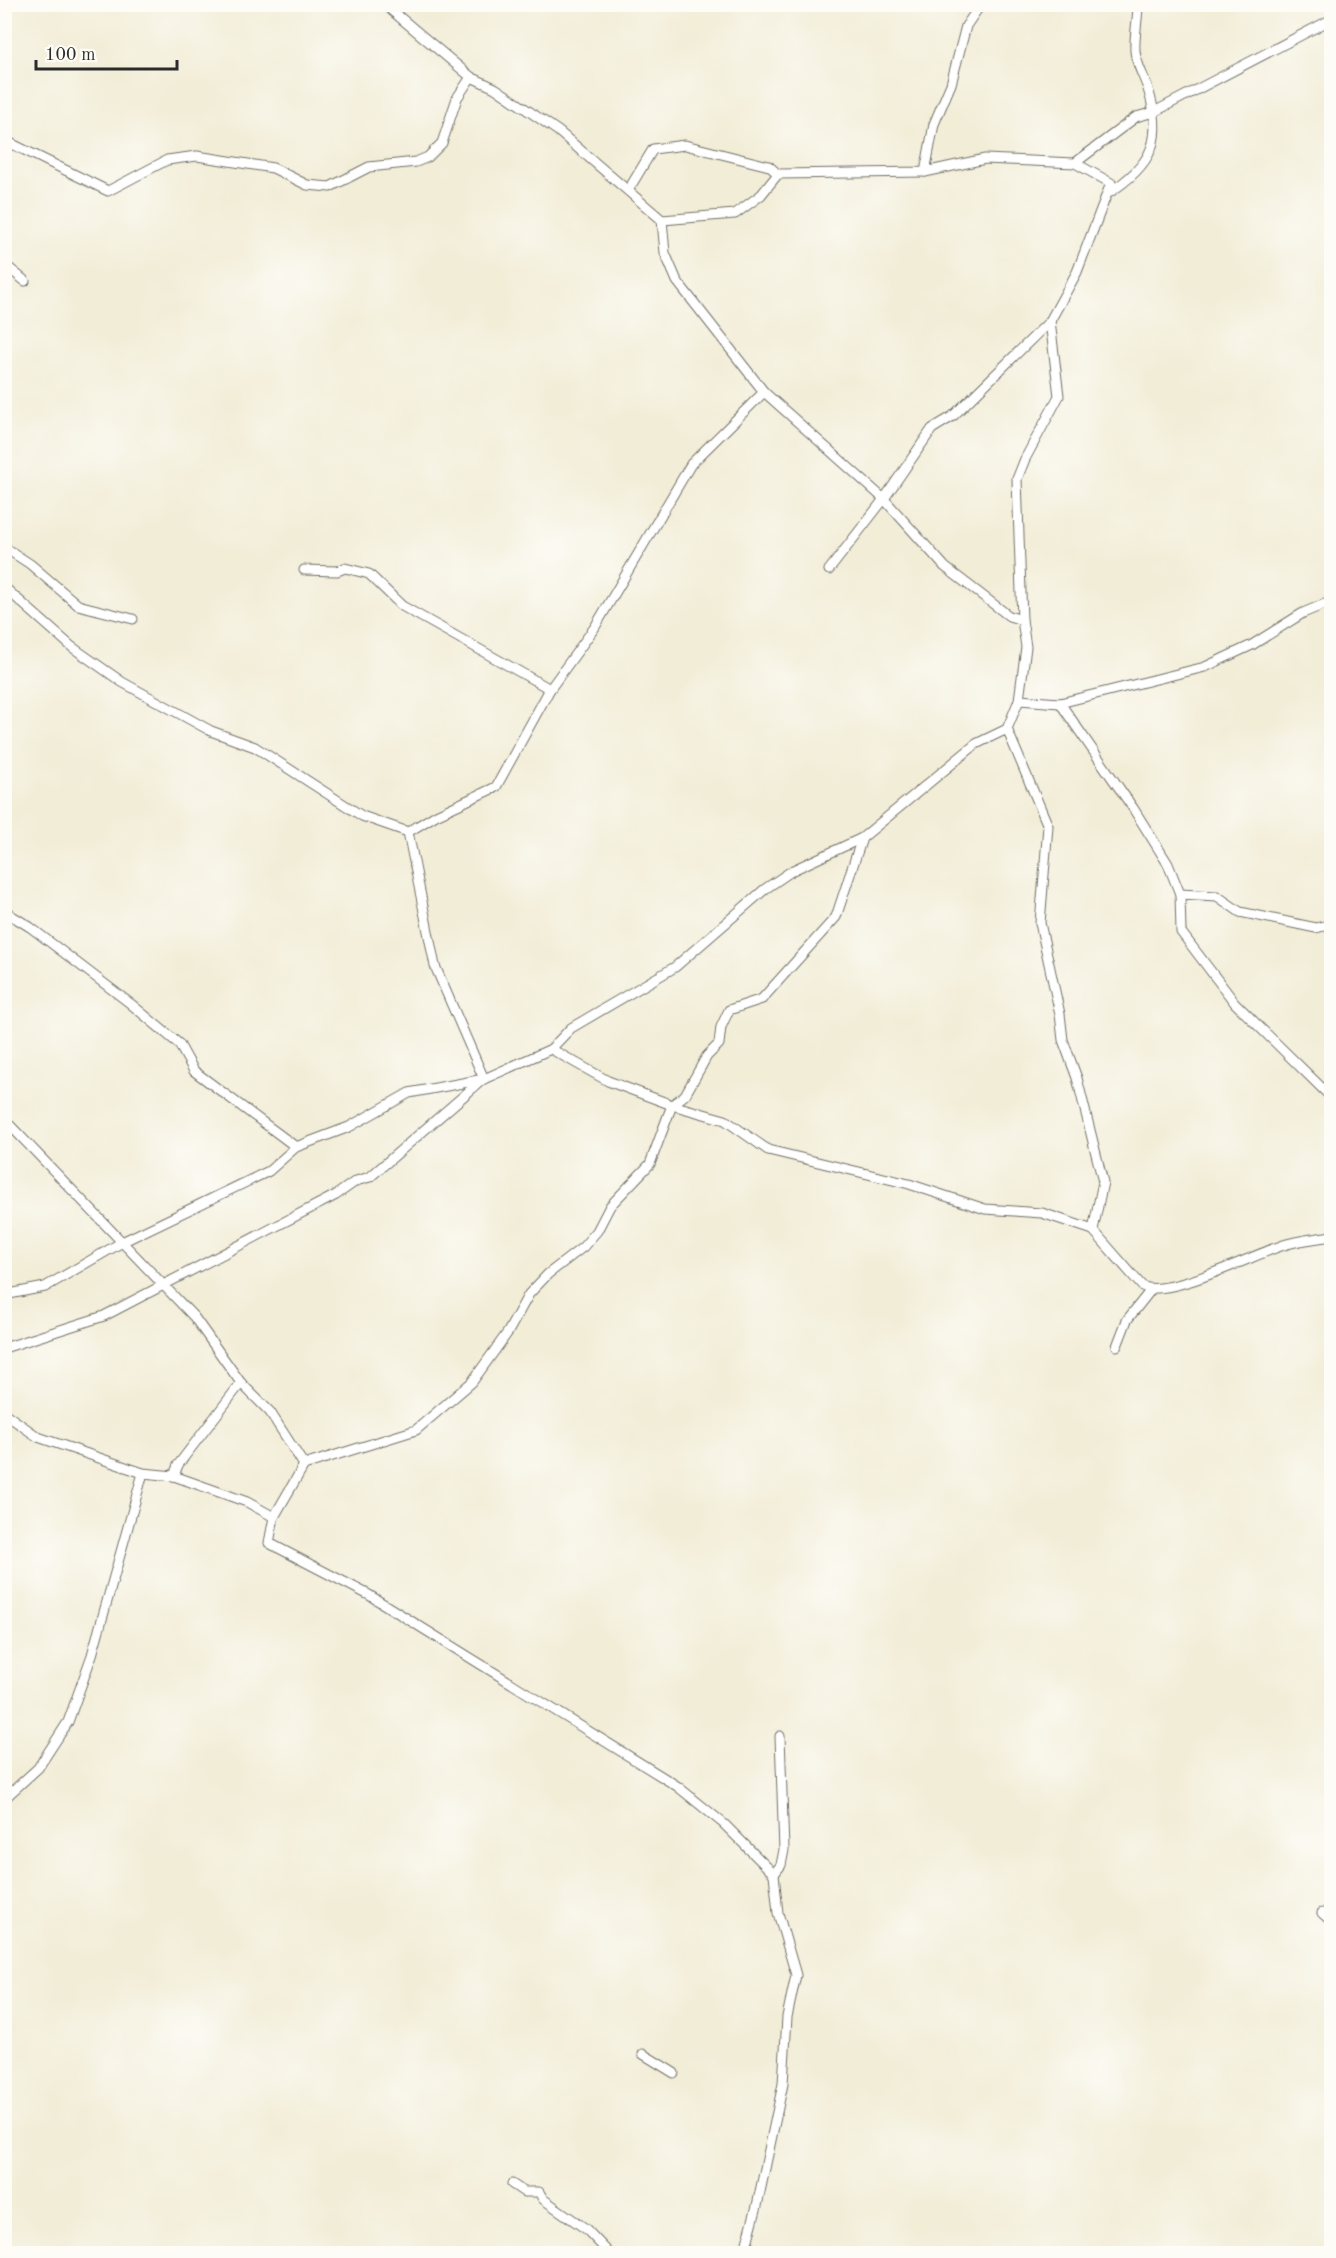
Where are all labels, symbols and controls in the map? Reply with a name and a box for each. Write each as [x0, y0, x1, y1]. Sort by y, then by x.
scale bar [36, 33, 177, 71]
text: 100 m [45, 46, 96, 64]

